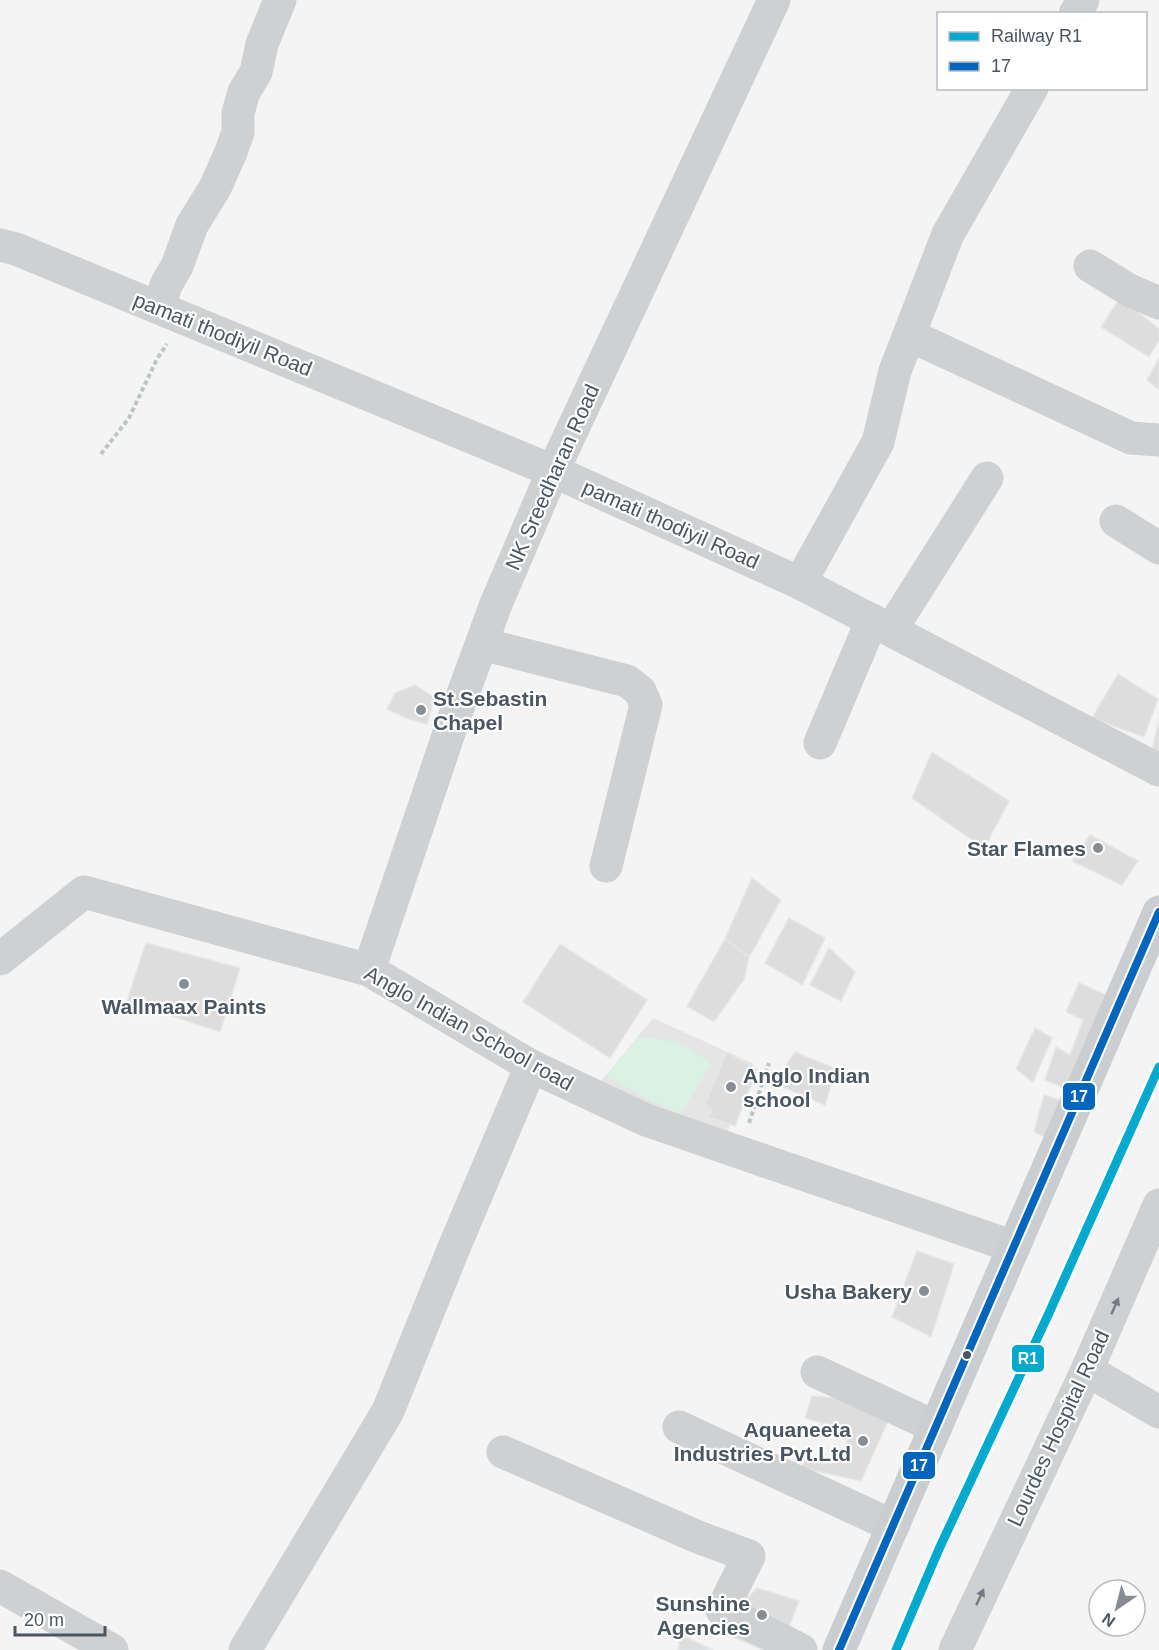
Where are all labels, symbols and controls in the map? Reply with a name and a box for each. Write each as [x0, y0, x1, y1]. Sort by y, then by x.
legend [937, 12, 1147, 90]
text: Railway R1 [991, 26, 1082, 46]
text: 17 [991, 56, 1011, 76]
street label: pamati thodiyil Road [130, 288, 316, 380]
street label: NK Sreedharan Road [501, 381, 603, 573]
street label: pamati thodiyil Road [579, 475, 763, 573]
place label: St.Sebastin Chapel [433, 687, 547, 734]
marker: St.Sebastin Chapel [414, 703, 428, 717]
place label: Star Flames [967, 837, 1086, 860]
marker: Star Flames [1091, 841, 1105, 855]
street label: Anglo Indian School road [361, 961, 577, 1095]
marker: Wallmaax Paints [177, 977, 191, 991]
place label: Wallmaax Paints [102, 995, 266, 1018]
place label: Anglo Indian school [743, 1064, 870, 1111]
marker: Anglo Indian school [724, 1080, 738, 1094]
line badge: 17 [1062, 1082, 1096, 1111]
text: 17 [1070, 1088, 1088, 1105]
place label: Usha Bakery [785, 1280, 912, 1303]
marker: Usha Bakery [917, 1284, 931, 1298]
one-way arrow [1111, 1297, 1120, 1315]
street label: Lourdes Hospital Road [1002, 1326, 1114, 1530]
line badge: R1 [1011, 1344, 1045, 1373]
unlabelled marker [961, 1349, 973, 1361]
text: R1 [1018, 1350, 1038, 1367]
place label: Aquaneeta Industries Pvt.Ltd [674, 1418, 851, 1465]
marker: Aquaneeta Industries Pvt.Ltd [856, 1434, 870, 1448]
line badge: 17 [902, 1451, 936, 1480]
text: 17 [910, 1457, 928, 1474]
north arrow [1087, 1578, 1147, 1638]
one-way arrow [975, 1589, 984, 1606]
place label: Sunshine Agencies [655, 1592, 750, 1639]
scale bar [15, 1599, 105, 1637]
marker: Sunshine Agencies [755, 1608, 769, 1622]
text: 20 m [24, 1610, 64, 1630]
text: N [1099, 1610, 1118, 1630]

